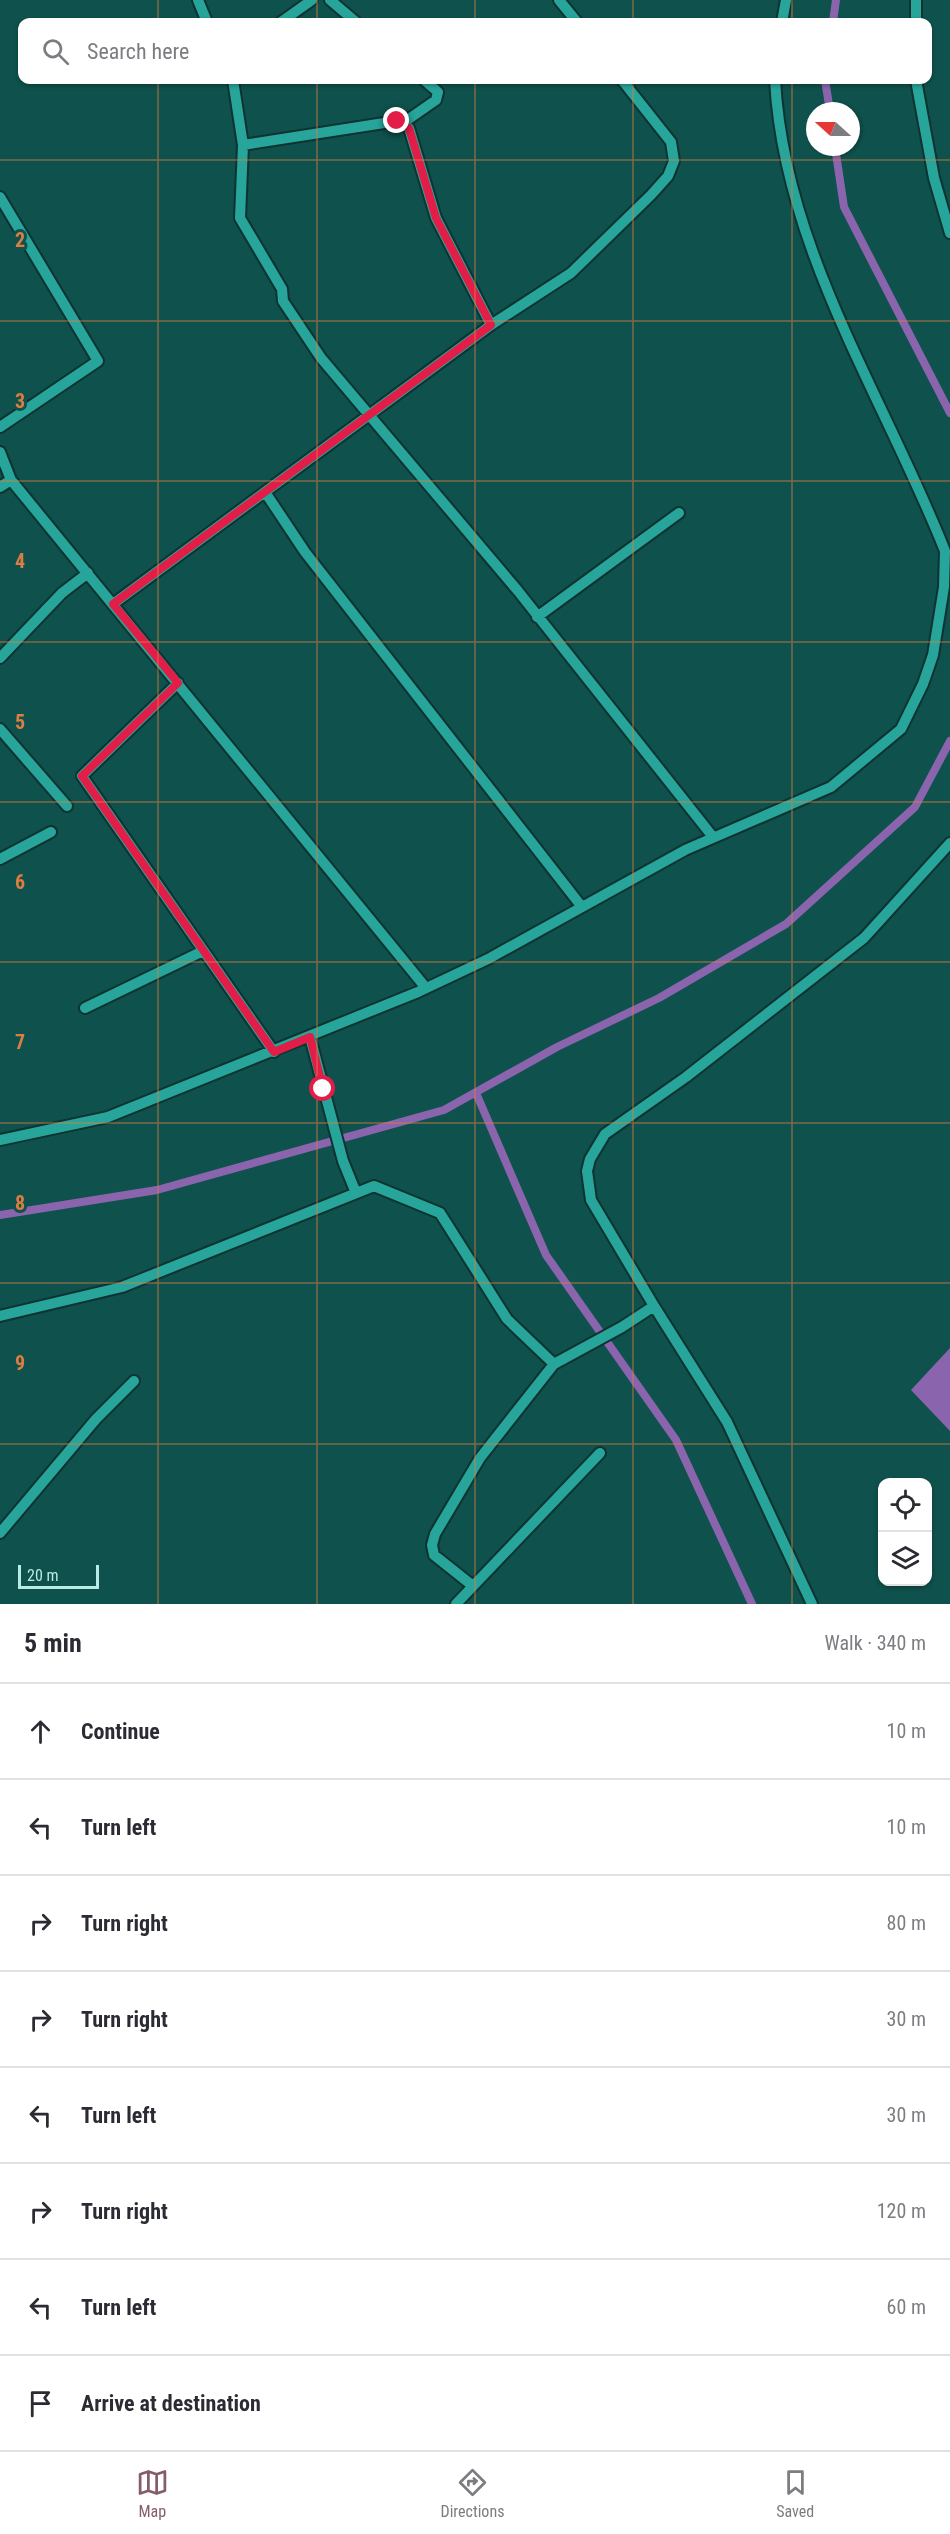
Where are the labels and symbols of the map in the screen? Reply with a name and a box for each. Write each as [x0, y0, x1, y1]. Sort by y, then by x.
north arrow [806, 102, 860, 156]
route end [383, 107, 409, 133]
text: 2 [15, 228, 25, 252]
text: 3 [15, 389, 25, 413]
text: 4 [15, 549, 25, 573]
text: 5 [15, 710, 25, 734]
text: 6 [15, 870, 25, 894]
text: 7 [15, 1030, 25, 1054]
route start [309, 1075, 335, 1101]
text: 8 [15, 1191, 25, 1215]
text: 9 [15, 1351, 25, 1375]
scale bar [18, 1562, 99, 1590]

